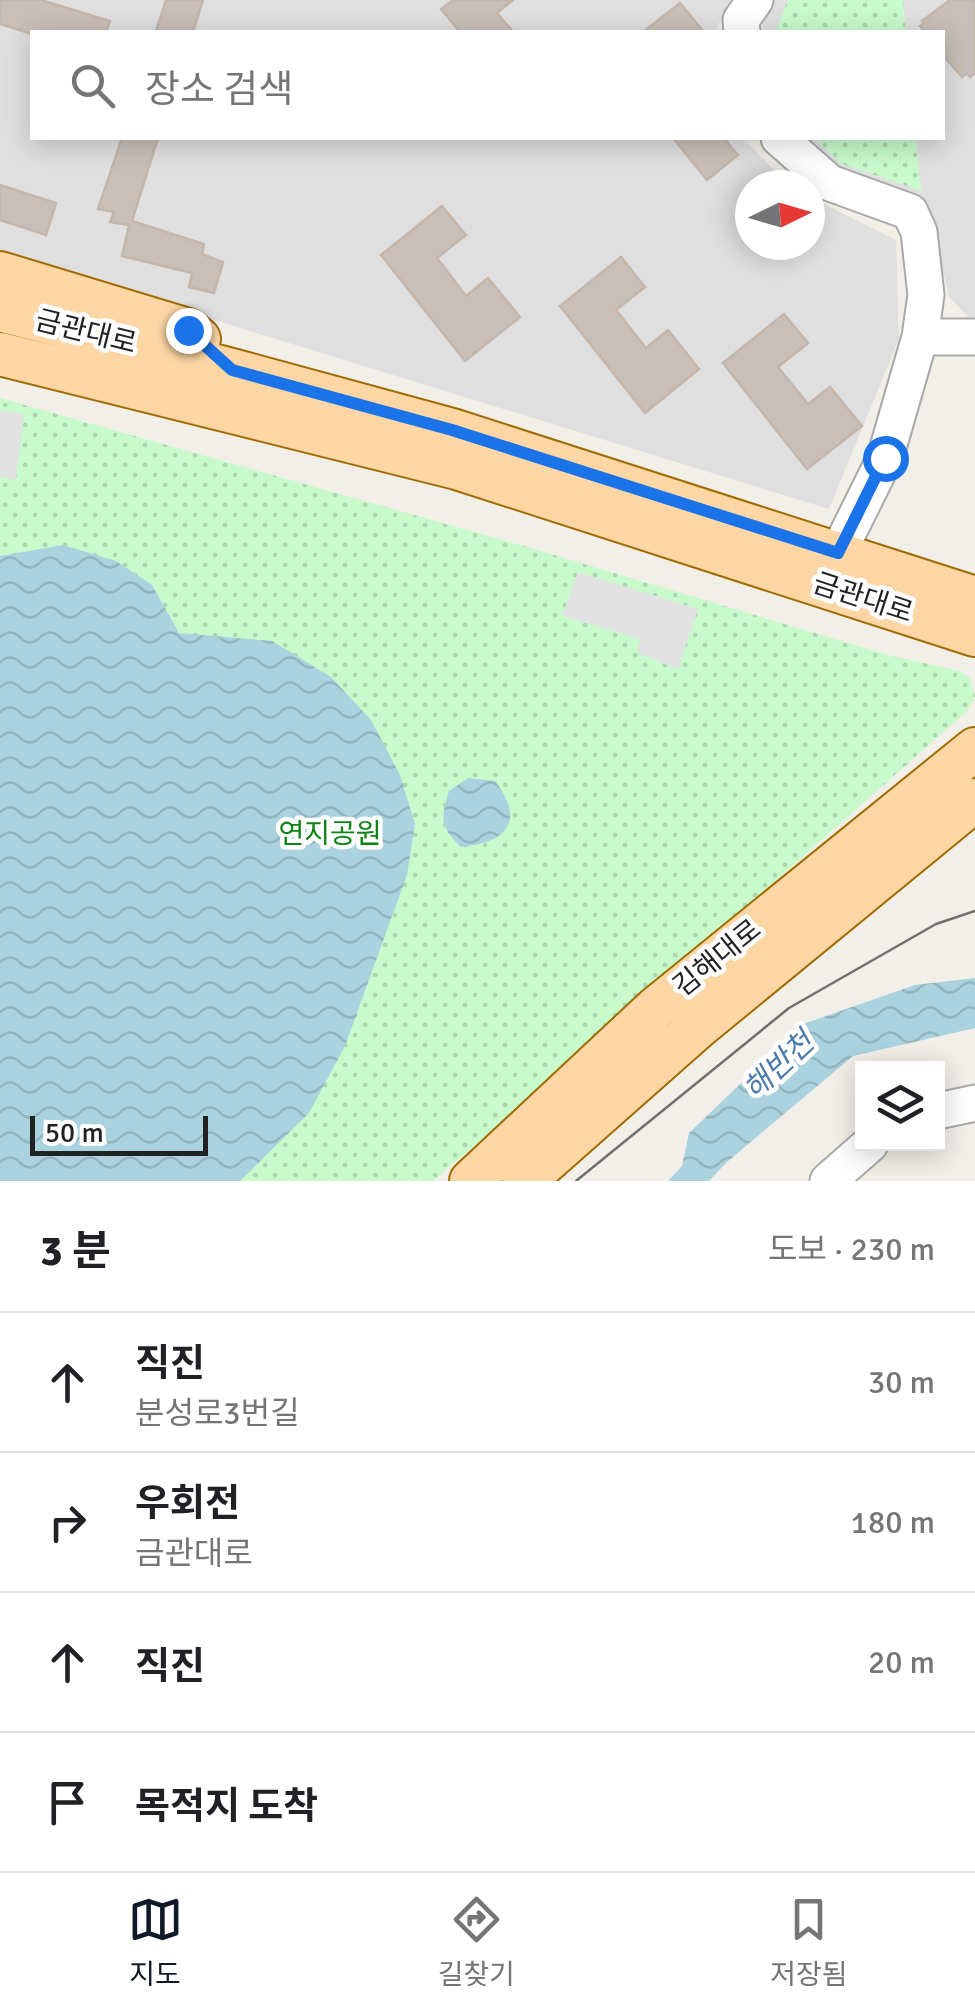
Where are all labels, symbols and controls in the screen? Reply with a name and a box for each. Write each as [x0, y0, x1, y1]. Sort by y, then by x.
search box [30, 30, 945, 140]
icon: search [65, 58, 120, 113]
text: 장소 검색 [145, 66, 293, 113]
north arrow [735, 170, 825, 260]
street label: 금관대로 [32, 303, 140, 361]
route end [166, 308, 212, 354]
route start [863, 436, 909, 482]
street label: 금관대로 [809, 566, 917, 630]
park label: 연지공원 [278, 817, 382, 851]
street label: 김해대로 [666, 912, 768, 1004]
water label: 해반천 [736, 1022, 824, 1108]
map controls [855, 1061, 945, 1151]
button: layers [855, 1061, 945, 1151]
scale bar [30, 1111, 208, 1156]
text: 50 m [45, 1116, 104, 1150]
text: 3 분 [40, 1226, 111, 1277]
text: 도보 · 230 m [768, 1230, 935, 1269]
text: 직진 [135, 1340, 205, 1387]
icon: ahead [40, 1355, 95, 1410]
text: 30 m [868, 1363, 935, 1402]
text: 분성로3번길 [135, 1394, 299, 1433]
text: 우회전 [135, 1480, 240, 1527]
icon: right [40, 1495, 95, 1550]
text: 180 m [851, 1503, 935, 1542]
text: 금관대로 [135, 1534, 253, 1573]
icon: ahead [40, 1635, 95, 1690]
text: 직진 [135, 1643, 205, 1690]
text: 20 m [868, 1643, 935, 1682]
icon: arrive [40, 1775, 95, 1830]
text: 목적지 도착 [135, 1783, 318, 1830]
tab: 지도 [128, 1892, 183, 1992]
tab: 길찾기 [438, 1892, 515, 1992]
tab: 저장됨 [770, 1892, 847, 1992]

